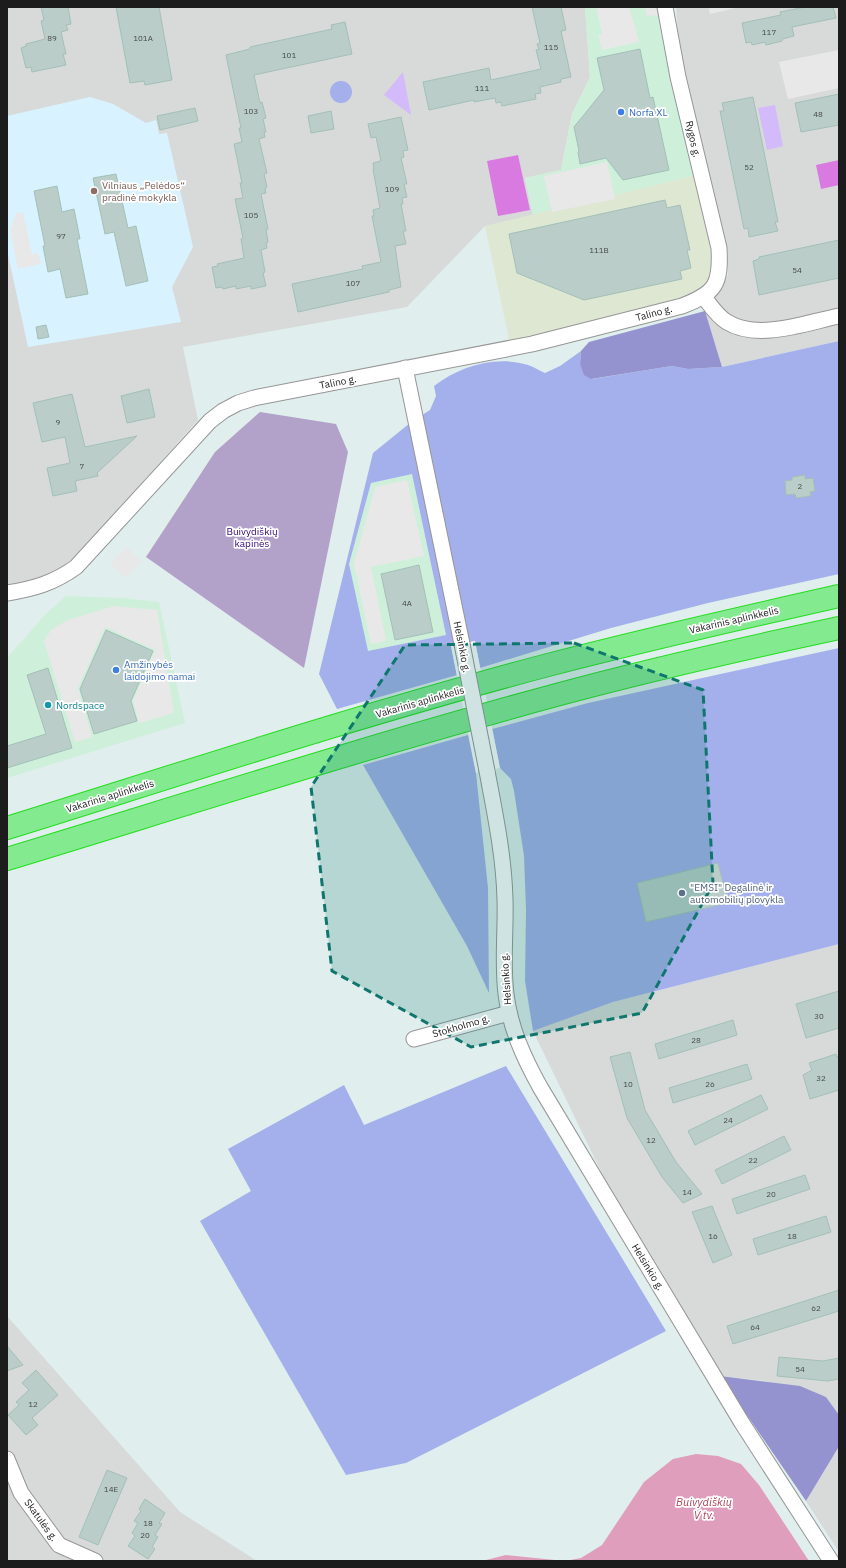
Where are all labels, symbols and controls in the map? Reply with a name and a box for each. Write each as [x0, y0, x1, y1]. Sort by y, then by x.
house number: 117 [762, 27, 776, 37]
house number: 89 [47, 33, 57, 43]
house number: 101A [133, 33, 153, 43]
house number: 115 [544, 42, 558, 52]
house number: 101 [282, 50, 296, 60]
house number: 111 [475, 83, 489, 93]
house number: 103 [244, 106, 258, 116]
place label: Norfa XL [629, 106, 667, 119]
marker: Norfa XL [616, 107, 626, 117]
house number: 48 [813, 109, 823, 119]
street label: Rygos g. [682, 119, 704, 159]
house number: 52 [744, 162, 754, 172]
place label: Vilniaus „Pelėdos“ pradinė mokykla [102, 179, 185, 204]
house number: 109 [385, 184, 399, 194]
marker: Vilniaus „Pelėdos“ pradinė mokykla [89, 186, 99, 196]
house number: 105 [244, 210, 258, 220]
house number: 97 [56, 231, 66, 241]
house number: 111B [589, 245, 609, 255]
house number: 54 [792, 265, 802, 275]
house number: 107 [346, 278, 360, 288]
street label: Talino g. [634, 302, 674, 324]
street label: Talino g. [318, 372, 358, 392]
house number: 9 [56, 417, 61, 427]
house number: 7 [80, 461, 85, 471]
house number: 2 [798, 481, 803, 491]
park label: Buivydiškių kapinės [226, 525, 278, 550]
house number: 4A [402, 598, 412, 608]
street label: Vakarinis aplinkkelis [688, 603, 780, 637]
street label: Helsinkio g. [451, 620, 473, 674]
place label: Amžinybės laidojimo namai [124, 658, 195, 683]
marker: Amžinybės laidojimo namai [111, 665, 121, 675]
street label: Vakarinis aplinkkelis [374, 683, 466, 721]
place label: Nordspace [56, 699, 105, 712]
marker: Nordspace [43, 700, 53, 710]
street label: Vakarinis aplinkkelis [64, 776, 156, 816]
place label: "EMSI" Degalinė ir automobilių plovykla [690, 881, 784, 906]
marker: "EMSI" Degalinė ir automobilių plovykla [677, 888, 687, 898]
street label: Helsinkio g. [498, 953, 514, 1005]
house number: 30 [814, 1011, 824, 1021]
street label: Stokholmo g. [431, 1012, 491, 1040]
house number: 28 [691, 1035, 701, 1045]
house number: 32 [816, 1073, 826, 1083]
house number: 10 [623, 1079, 633, 1089]
house number: 26 [705, 1079, 715, 1089]
house number: 24 [723, 1115, 733, 1125]
house number: 12 [646, 1135, 656, 1145]
house number: 22 [748, 1155, 758, 1165]
house number: 14 [682, 1187, 692, 1197]
house number: 20 [766, 1189, 776, 1199]
house number: 16 [708, 1231, 718, 1241]
house number: 18 [787, 1231, 797, 1241]
street label: Helsinkio g. [629, 1241, 667, 1293]
house number: 62 [811, 1303, 821, 1313]
house number: 64 [750, 1322, 760, 1332]
house number: 54 [795, 1364, 805, 1374]
house number: 12 [28, 1399, 38, 1409]
house number: 14E [104, 1484, 118, 1494]
water label: Buivydiškių V tv. [676, 1495, 732, 1522]
street label: Skatulės g. [21, 1496, 61, 1544]
house number: 18 [143, 1518, 153, 1528]
house number: 20 [140, 1530, 150, 1540]

